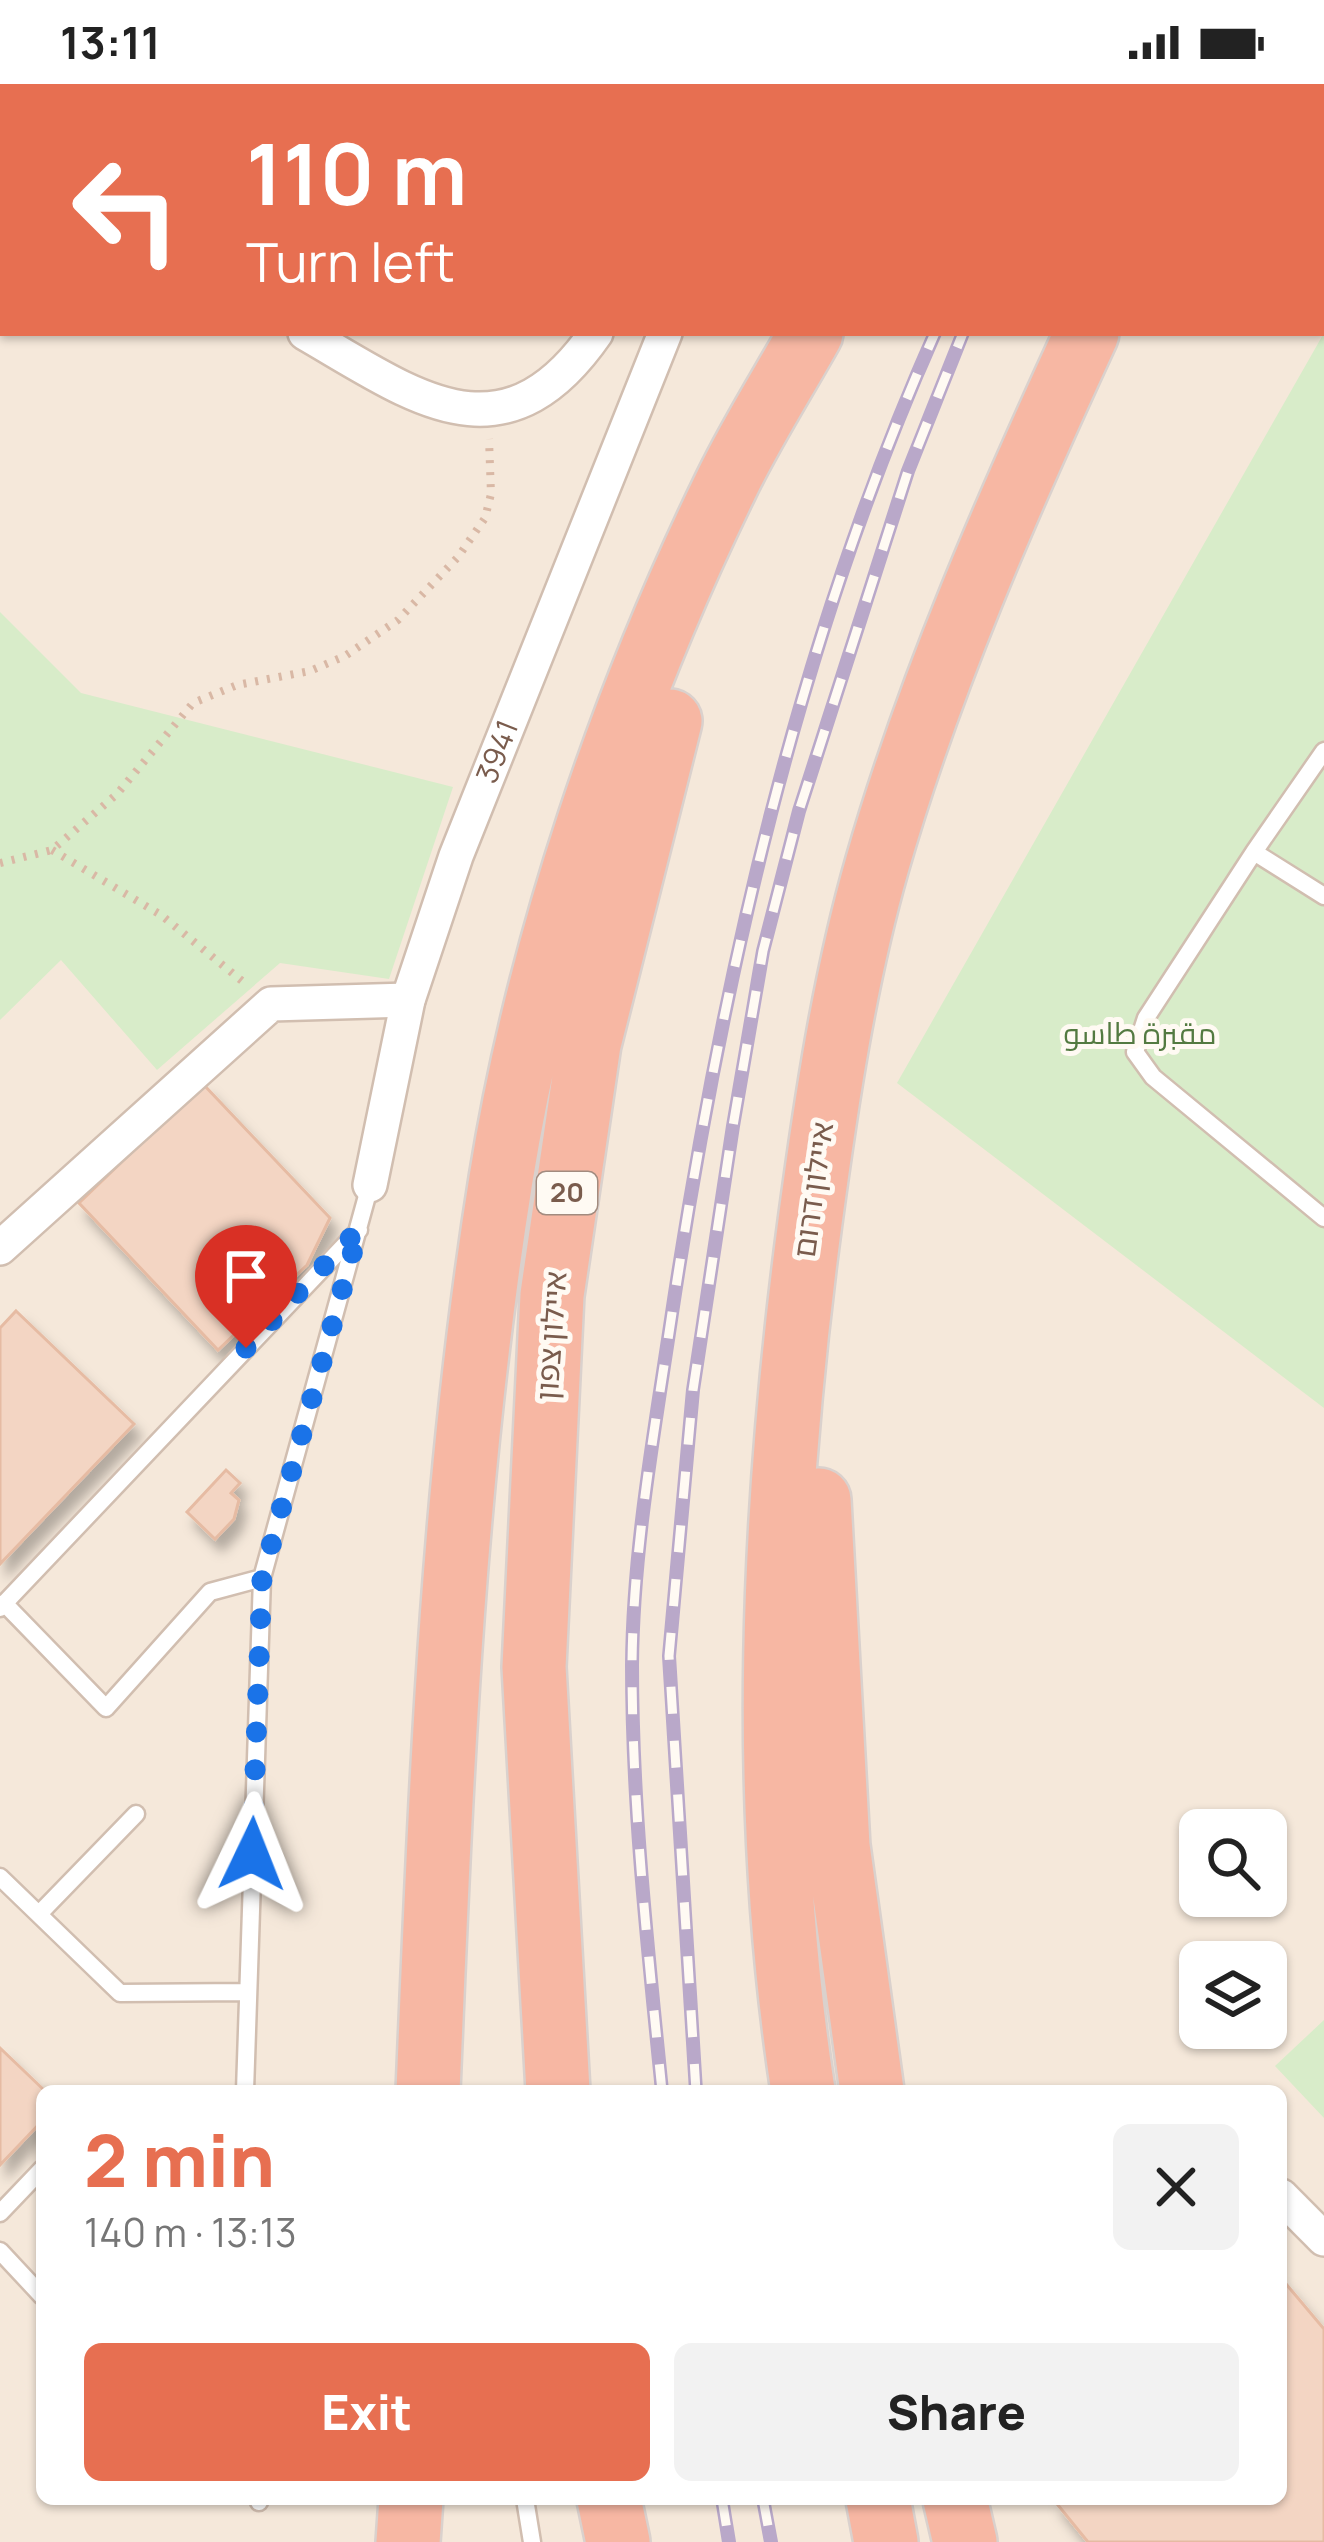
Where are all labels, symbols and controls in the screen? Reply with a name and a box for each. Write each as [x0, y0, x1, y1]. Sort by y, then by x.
text: 13:11 [60, 11, 161, 73]
text: 110 m [246, 115, 467, 230]
icon: left [48, 132, 204, 288]
text: Turn left [246, 224, 455, 298]
street label: 3941 [465, 714, 527, 789]
park label: مقبرة طاسو [1063, 1012, 1217, 1053]
street label: איילון דרום [783, 1119, 842, 1260]
road number: 20 [537, 1172, 597, 1214]
pin [195, 1225, 297, 1348]
icon: arrive [213, 1243, 279, 1309]
street label: איילון צפון [526, 1270, 575, 1402]
position arrow [189, 1791, 315, 1917]
map controls [1179, 1809, 1287, 2049]
button: search [1179, 1809, 1287, 1917]
button: layers [1179, 1941, 1287, 2049]
text: 2 min [84, 2110, 275, 2209]
button: close [1113, 2124, 1239, 2250]
text: 140 m · 13:13 [84, 2205, 297, 2259]
button: Exit [84, 2343, 650, 2481]
button: Share [674, 2343, 1239, 2481]

